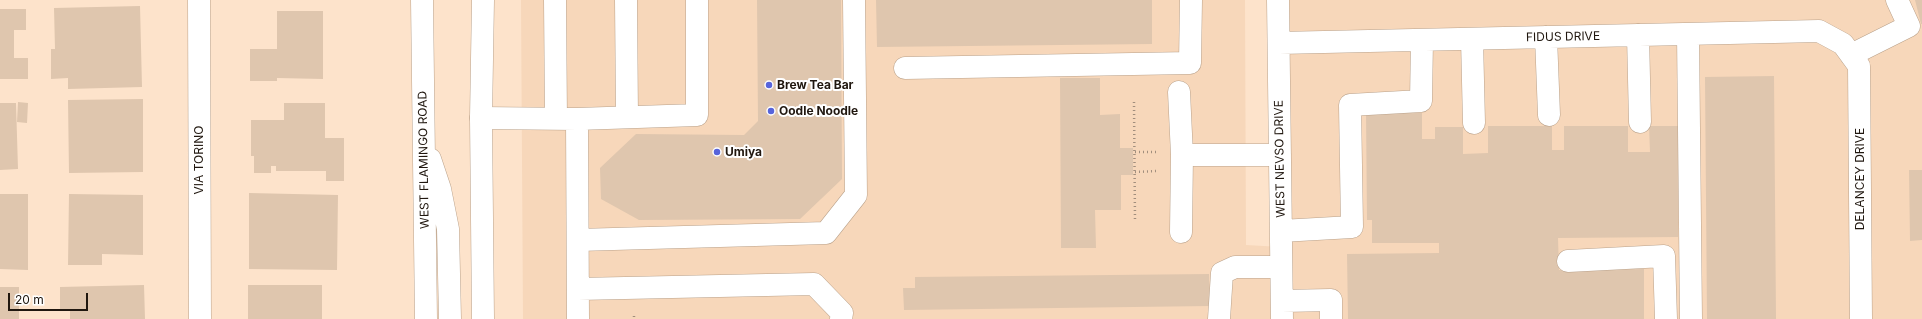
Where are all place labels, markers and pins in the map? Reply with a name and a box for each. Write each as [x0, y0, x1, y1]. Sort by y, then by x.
place label: Brew Tea Bar [777, 78, 854, 92]
marker: Brew Tea Bar [764, 80, 774, 90]
place label: Oodle Noodle [779, 104, 858, 118]
marker: Oodle Noodle [766, 106, 776, 116]
place label: Umiya [725, 145, 762, 159]
marker: Umiya [712, 147, 722, 157]

